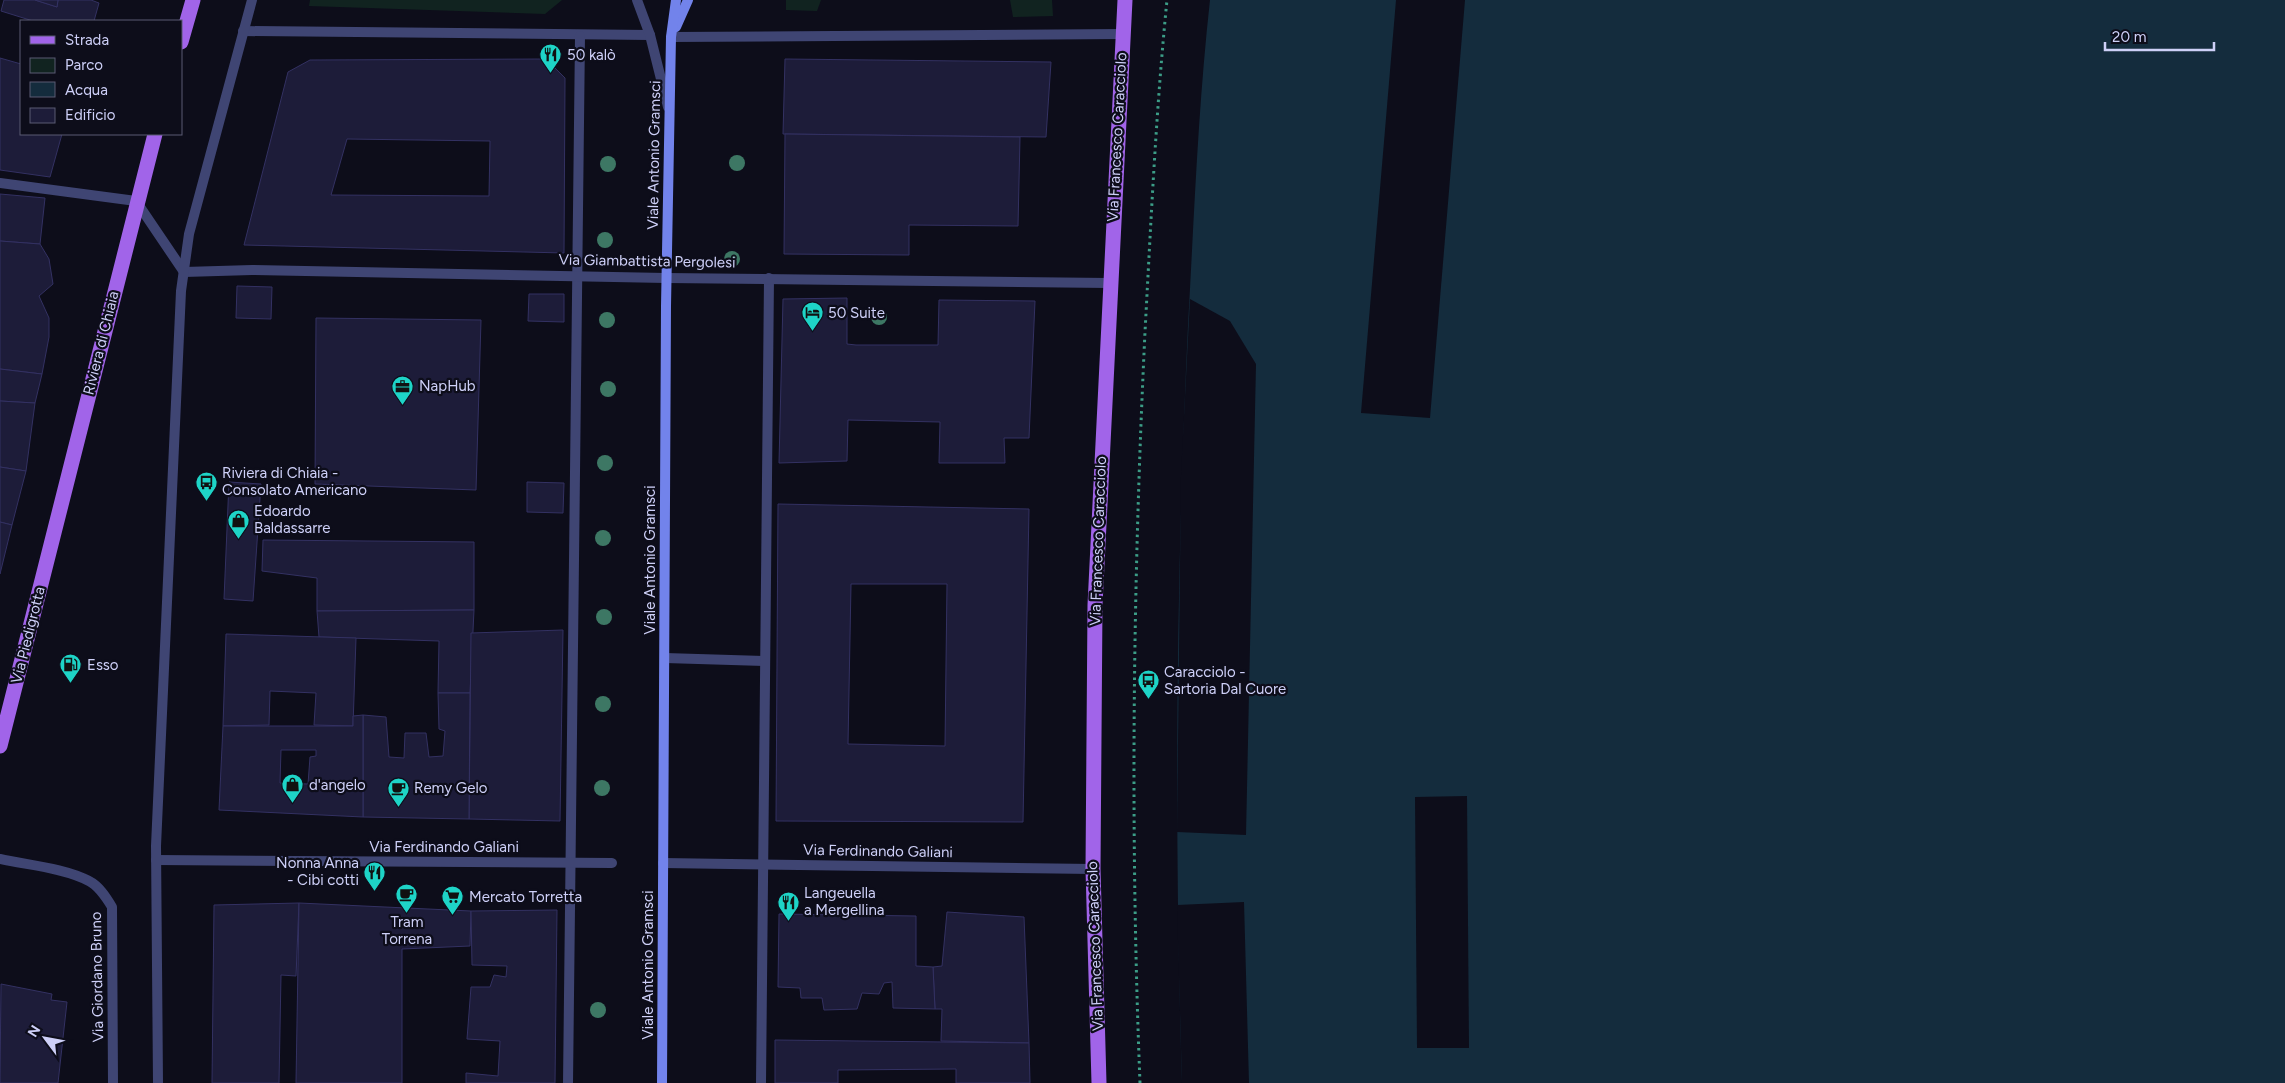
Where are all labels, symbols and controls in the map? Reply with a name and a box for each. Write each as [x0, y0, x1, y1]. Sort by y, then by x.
legend [20, 20, 182, 135]
scale bar [2105, 20, 2214, 52]
text: 20 m [2112, 28, 2146, 46]
text: Strada [65, 31, 109, 49]
restaurant icon: 50 kalò [539, 43, 563, 74]
place label: 50 kalò [567, 46, 616, 64]
street label: Via Francesco Caracciolo [1104, 51, 1130, 222]
text: Parco [65, 56, 103, 74]
street label: Viale Antonio Gramsci [644, 80, 664, 230]
text: Acqua [65, 81, 108, 99]
text: Edificio [65, 106, 116, 124]
street label: Via Giambattista Pergolesi [558, 250, 736, 272]
street label: Riviera di Chiaia [79, 289, 123, 397]
hotel icon: 50 Suite [800, 301, 824, 332]
place label: 50 Suite [828, 304, 885, 322]
office icon: NapHub [391, 374, 415, 405]
place label: NapHub [419, 377, 476, 395]
street label: Via Francesco Caracciolo [1086, 456, 1110, 626]
place label: Riviera di Chiaia - Consolato Americano [222, 464, 367, 499]
bus stop icon: Riviera di Chiaia - Consolato Americano [194, 470, 218, 501]
street label: Viale Antonio Gramsci [641, 485, 659, 635]
place label: Edoardo Baldassarre [254, 502, 331, 537]
shop icon: Edoardo Baldassarre [226, 508, 250, 539]
street label: Via Piedigrotta [7, 585, 49, 685]
fuel station icon: Esso [59, 653, 83, 684]
place label: Esso [87, 656, 119, 674]
place label: Caracciolo - Sartoria Dal Cuore [1164, 663, 1286, 698]
bus stop icon: Caracciolo - Sartoria Dal Cuore [1136, 669, 1160, 700]
shop icon: d'angelo [281, 773, 305, 804]
place label: d'angelo [309, 776, 366, 794]
cafe icon: Remy Gelo [386, 776, 410, 807]
place label: Remy Gelo [414, 779, 488, 797]
street label: Via Ferdinando Galiani [369, 838, 519, 856]
street label: Via Ferdinando Galiani [803, 841, 953, 861]
place label: Nonna Anna - Cibi cotti [276, 854, 359, 889]
restaurant icon: Nonna Anna - Cibi cotti [363, 860, 387, 891]
street label: Via Francesco Caracciolo [1083, 861, 1107, 1031]
cafe icon: Tram Torrena [395, 882, 419, 913]
place label: Langeuella a Mergellina [804, 884, 884, 919]
supermarket icon: Mercato Torretta [441, 885, 465, 916]
place label: Mercato Torretta [469, 888, 582, 906]
street label: Viale Antonio Gramsci [639, 890, 657, 1040]
restaurant icon: Langeuella a Mergellina [776, 890, 800, 921]
street label: Via Giordano Bruno [87, 911, 107, 1043]
place label: Tram Torrena [382, 913, 432, 948]
north arrow [20, 1013, 70, 1063]
text: N [24, 1022, 44, 1040]

